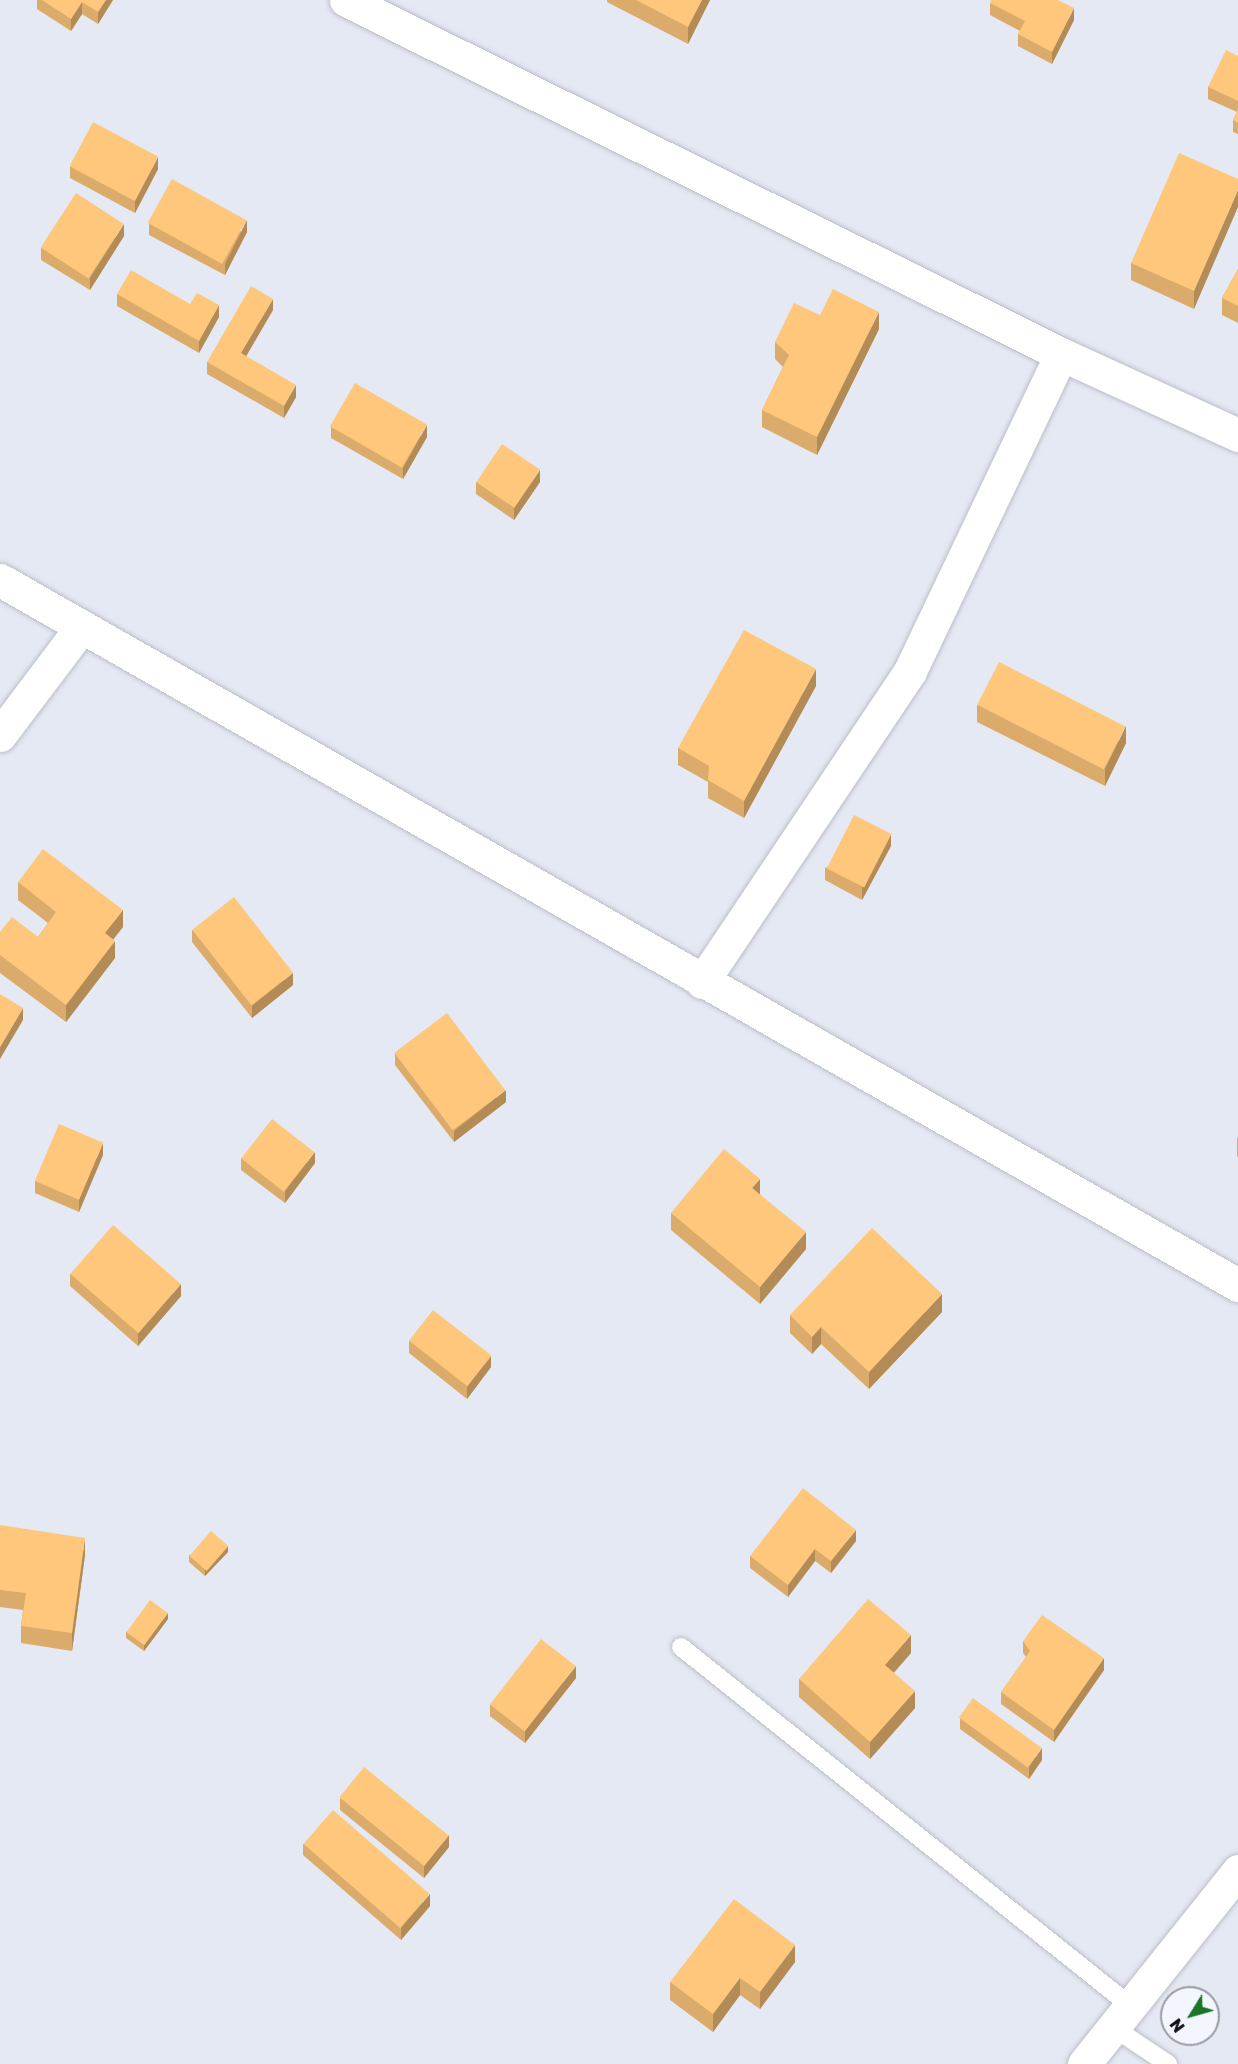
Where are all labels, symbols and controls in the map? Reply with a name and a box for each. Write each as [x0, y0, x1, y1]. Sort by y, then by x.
north arrow [1160, 1986, 1220, 2046]
text: N [1166, 2015, 1189, 2037]

